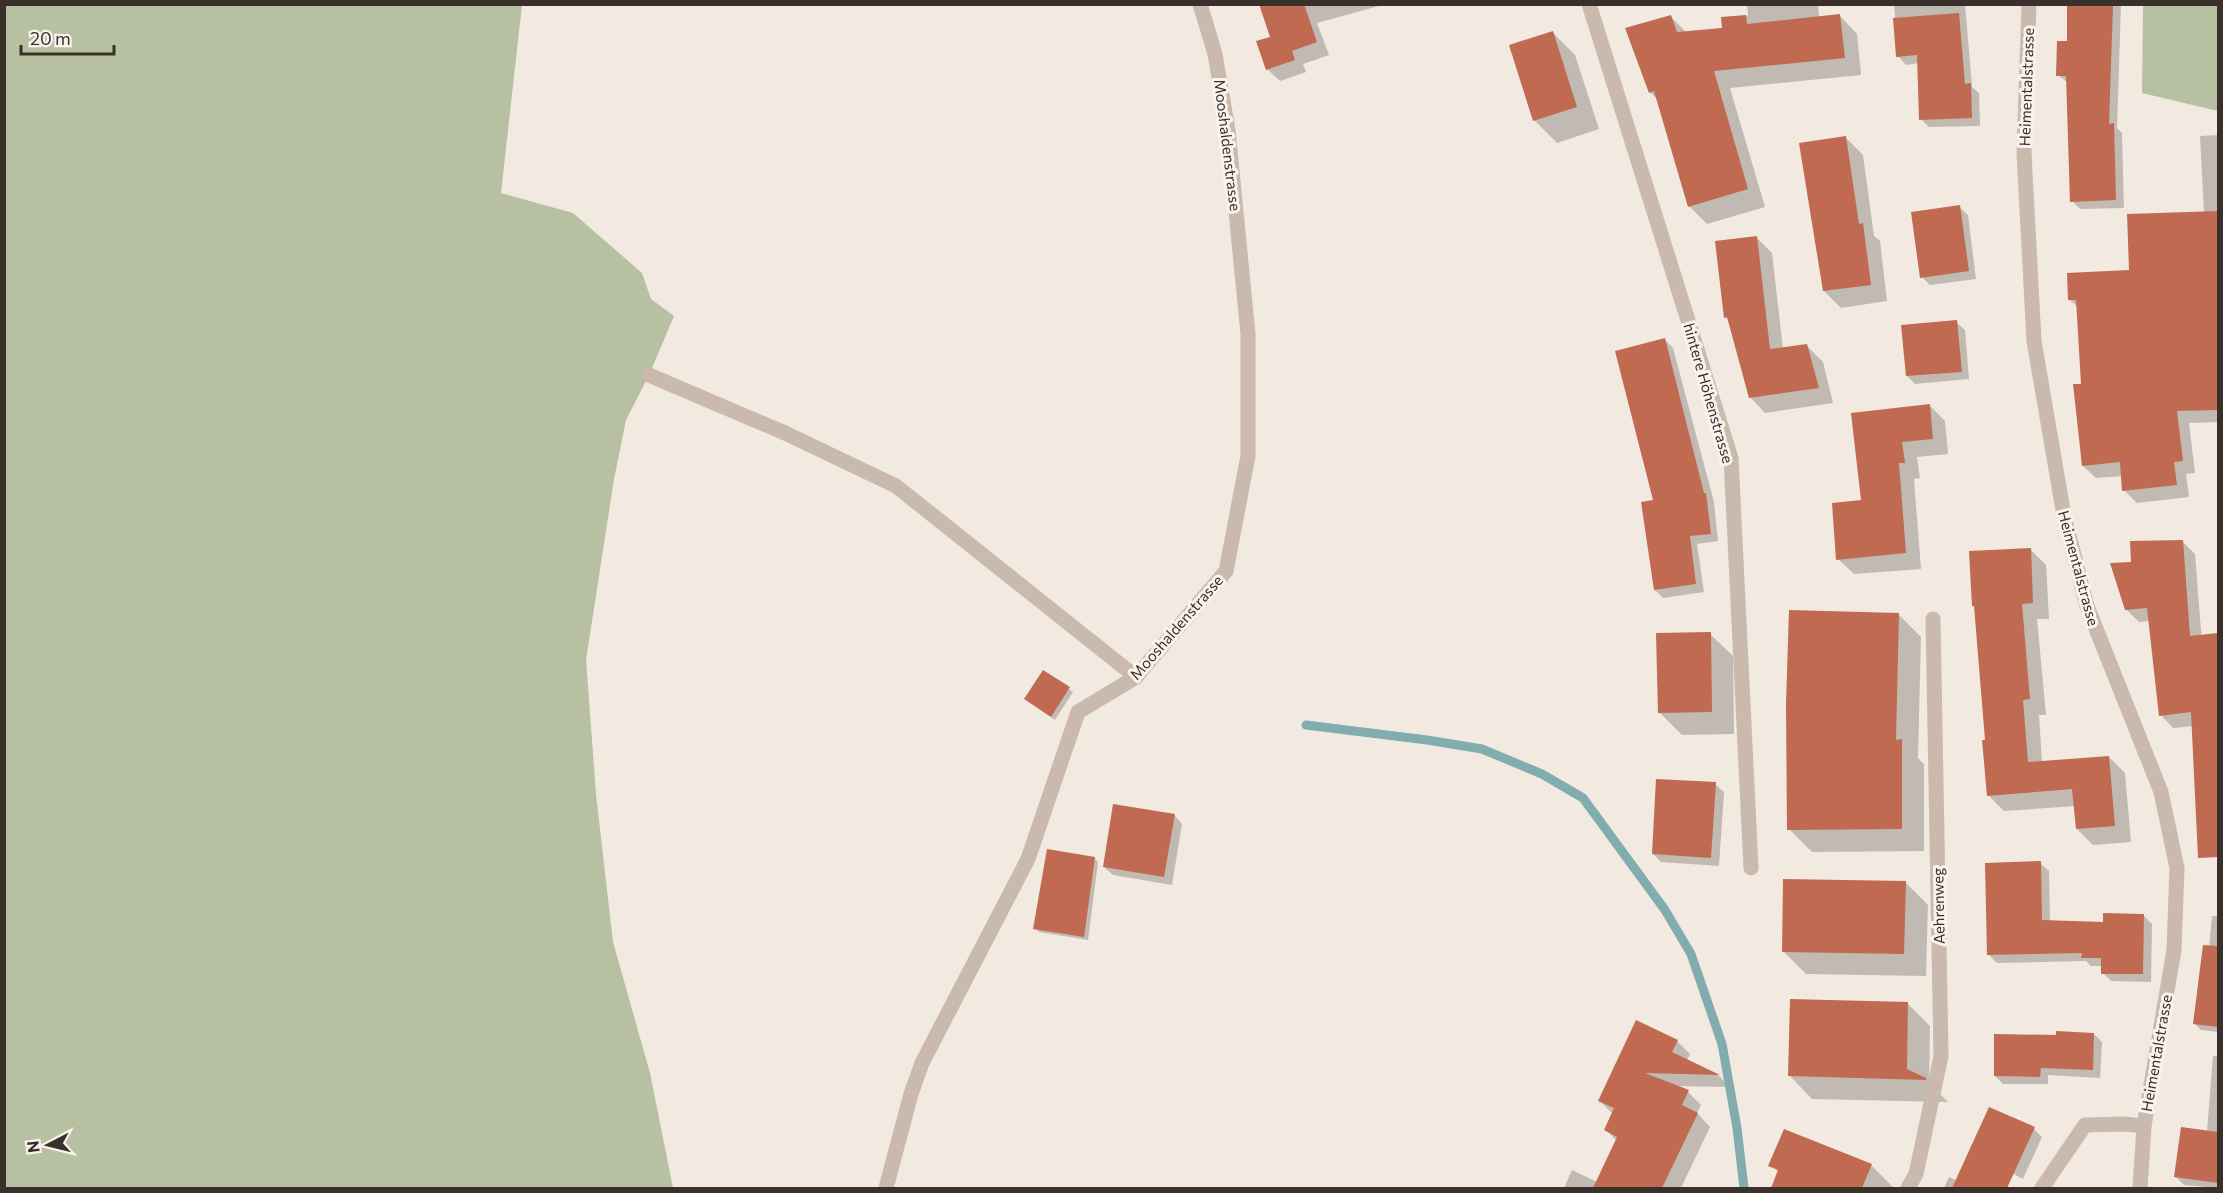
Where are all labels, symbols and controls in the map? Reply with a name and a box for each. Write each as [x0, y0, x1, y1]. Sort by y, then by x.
scale bar [21, 18, 114, 56]
text: 20 m [30, 27, 71, 49]
street label: Heimentalstrasse [2015, 27, 2037, 147]
street label: Mooshaldenstrasse [1211, 78, 1245, 212]
street label: hintere Höhenstrasse [1680, 321, 1738, 465]
street label: Heimentalstrasse [2055, 508, 2103, 628]
street label: Mooshaldenstrasse [1126, 571, 1226, 683]
street label: Aehrenweg [1928, 868, 1948, 944]
street label: Heimentalstrasse [2137, 993, 2175, 1113]
north arrow [18, 1115, 78, 1175]
text: N [22, 1140, 43, 1154]

